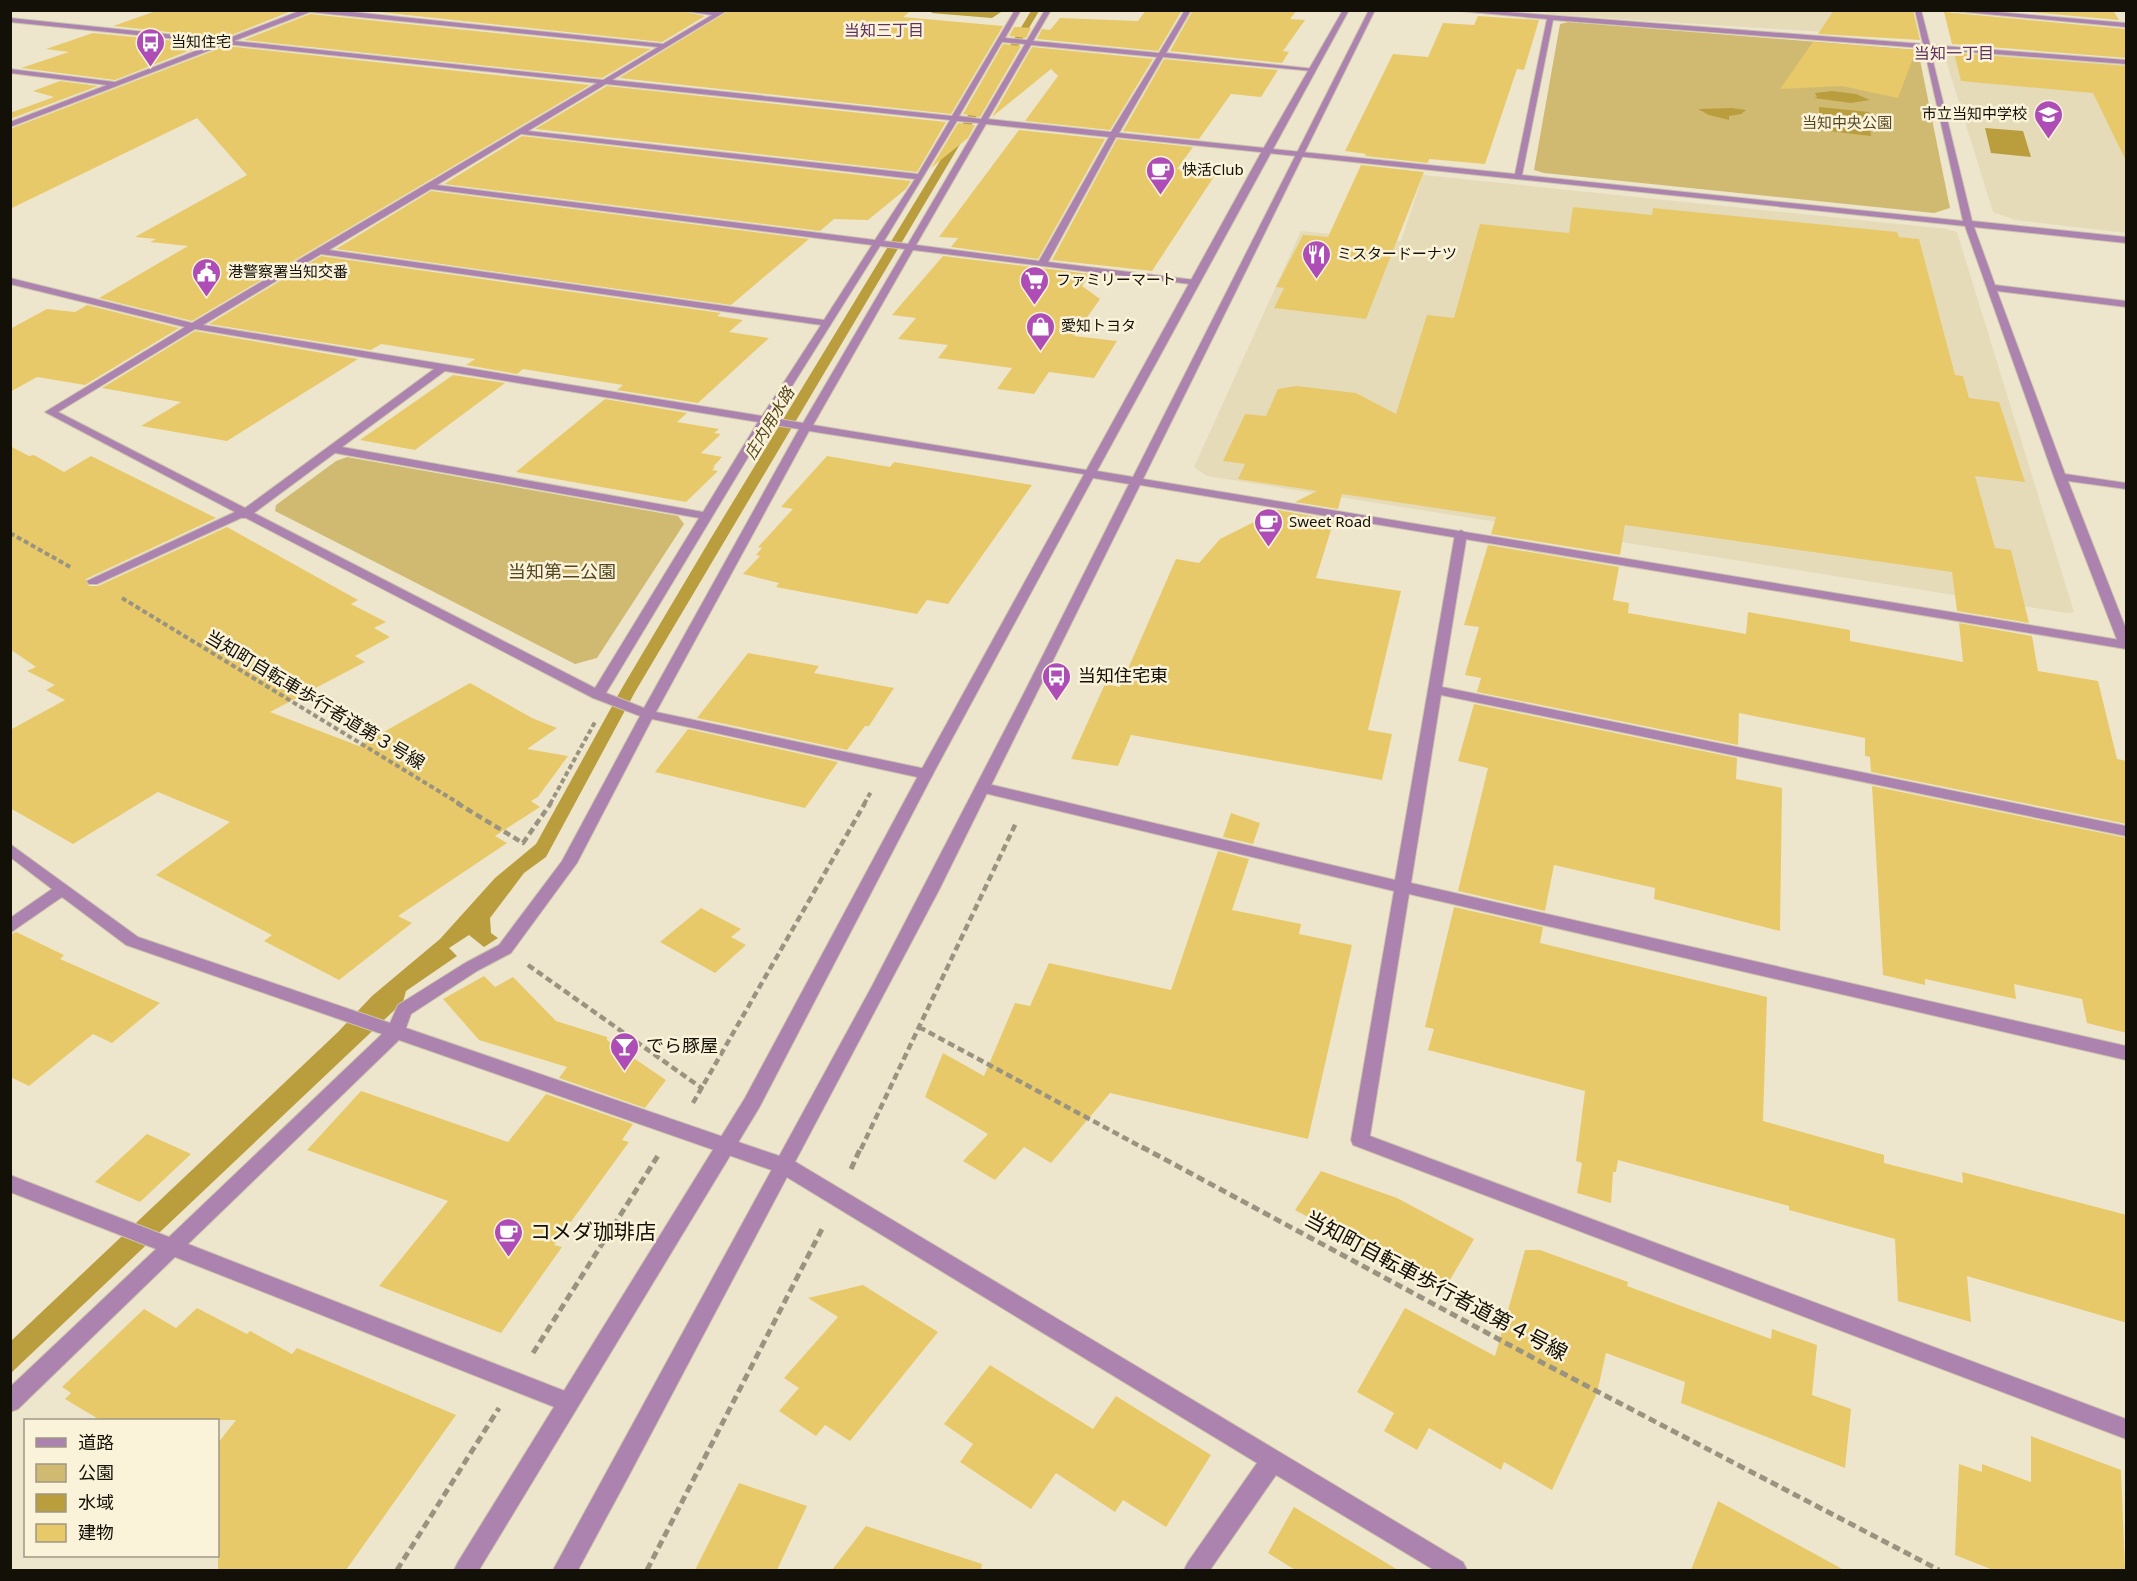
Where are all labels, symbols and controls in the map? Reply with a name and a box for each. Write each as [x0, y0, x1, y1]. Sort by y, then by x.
district label: 当知三丁目 [844, 19, 924, 41]
bus stop icon: 当知住宅 [134, 26, 166, 68]
place label: 当知住宅 [171, 31, 231, 51]
district label: 当知一丁目 [1914, 42, 1994, 64]
school or university icon: 市立当知中学校 [2032, 98, 2064, 140]
place label: 市立当知中学校 [1922, 103, 2027, 123]
park label: 当知中央公園 [1802, 112, 1892, 132]
cafe icon: 快活Club [1145, 154, 1177, 196]
place label: 快活Club [1182, 159, 1244, 179]
restaurant icon: ミスタードーナツ [1300, 238, 1332, 280]
place label: ミスタードーナツ [1337, 243, 1457, 263]
public building icon: 港警察署当知交番 [191, 256, 223, 298]
place label: 港警察署当知交番 [228, 261, 348, 281]
supermarket icon: ファミリーマート [1019, 264, 1051, 306]
place label: ファミリーマート [1056, 269, 1176, 289]
shop icon: 愛知トヨタ [1024, 310, 1056, 352]
place label: 愛知トヨタ [1061, 315, 1136, 335]
water label: 庄内用水路 [739, 381, 800, 463]
cafe icon: Sweet Road [1252, 506, 1284, 548]
place label: Sweet Road [1289, 511, 1371, 531]
park label: 当知第二公園 [508, 559, 616, 583]
street label: 当知町自転車歩行者道第３号線 [201, 624, 430, 774]
bus stop icon: 当知住宅東 [1041, 660, 1073, 702]
place label: 当知住宅東 [1078, 663, 1168, 687]
bar icon: でら豚屋 [609, 1030, 641, 1072]
place label: でら豚屋 [646, 1033, 718, 1057]
street label: 当知町自転車歩行者道第４号線 [1300, 1204, 1573, 1366]
cafe icon: コメダ珈琲店 [493, 1216, 525, 1258]
place label: コメダ珈琲店 [530, 1217, 656, 1245]
legend [24, 1419, 219, 1557]
text: 道路 [78, 1430, 114, 1454]
text: 公園 [78, 1460, 114, 1484]
text: 水域 [78, 1490, 114, 1514]
text: 建物 [78, 1520, 114, 1544]

